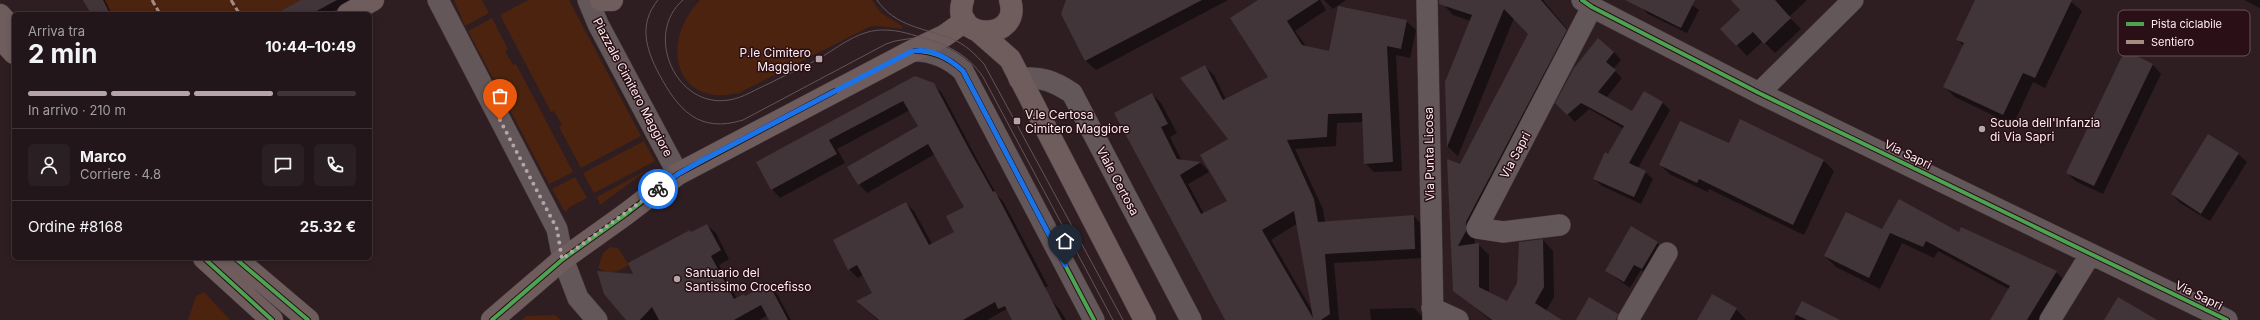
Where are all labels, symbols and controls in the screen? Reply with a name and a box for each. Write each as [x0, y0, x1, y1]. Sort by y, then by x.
legend [2118, 10, 2250, 56]
street label: Piazzale Cimitero Maggiore [590, 15, 676, 159]
text: Pista ciclabile [2151, 17, 2222, 31]
text: Arriva tra [28, 23, 85, 39]
text: Sentiero [2151, 35, 2195, 49]
text: 10:44–10:49 [265, 37, 356, 56]
text: 2 min [28, 38, 98, 69]
place label: P.le Cimitero Maggiore [740, 45, 811, 74]
marker: P.le Cimitero Maggiore [814, 54, 824, 64]
pin [483, 79, 517, 120]
icon: bag [489, 85, 511, 107]
text: In arrivo · 210 m [28, 102, 126, 118]
place label: V.le Certosa Cimitero Maggiore [1025, 107, 1130, 136]
street label: Via Punta Licosa [1421, 107, 1437, 201]
place label: Scuola dell'Infanzia di Via Sapri [1990, 115, 2100, 144]
marker: V.le Certosa Cimitero Maggiore [1012, 116, 1022, 126]
marker: Scuola dell'Infanzia di Via Sapri [1977, 124, 1987, 134]
street label: Via Sapri [1496, 129, 1534, 181]
street label: Via Sapri [1882, 136, 1934, 172]
button: person [28, 144, 70, 186]
button: chat [262, 144, 304, 186]
button: phone [314, 144, 356, 186]
street label: Viale Certosa [1094, 144, 1142, 218]
text: Marco [80, 147, 126, 166]
text: Corriere · 4.8 [80, 166, 161, 182]
courier [638, 169, 678, 209]
icon: bike [647, 178, 669, 200]
text: Ordine #8168 [28, 217, 123, 236]
text: 25.32 € [300, 217, 356, 236]
pin [1048, 224, 1082, 265]
icon: home [1054, 230, 1076, 252]
place label: Santuario del Santissimo Crocefisso [685, 265, 811, 294]
marker: Santuario del Santissimo Crocefisso [672, 274, 682, 284]
street label: Via Sapri [2173, 277, 2225, 313]

